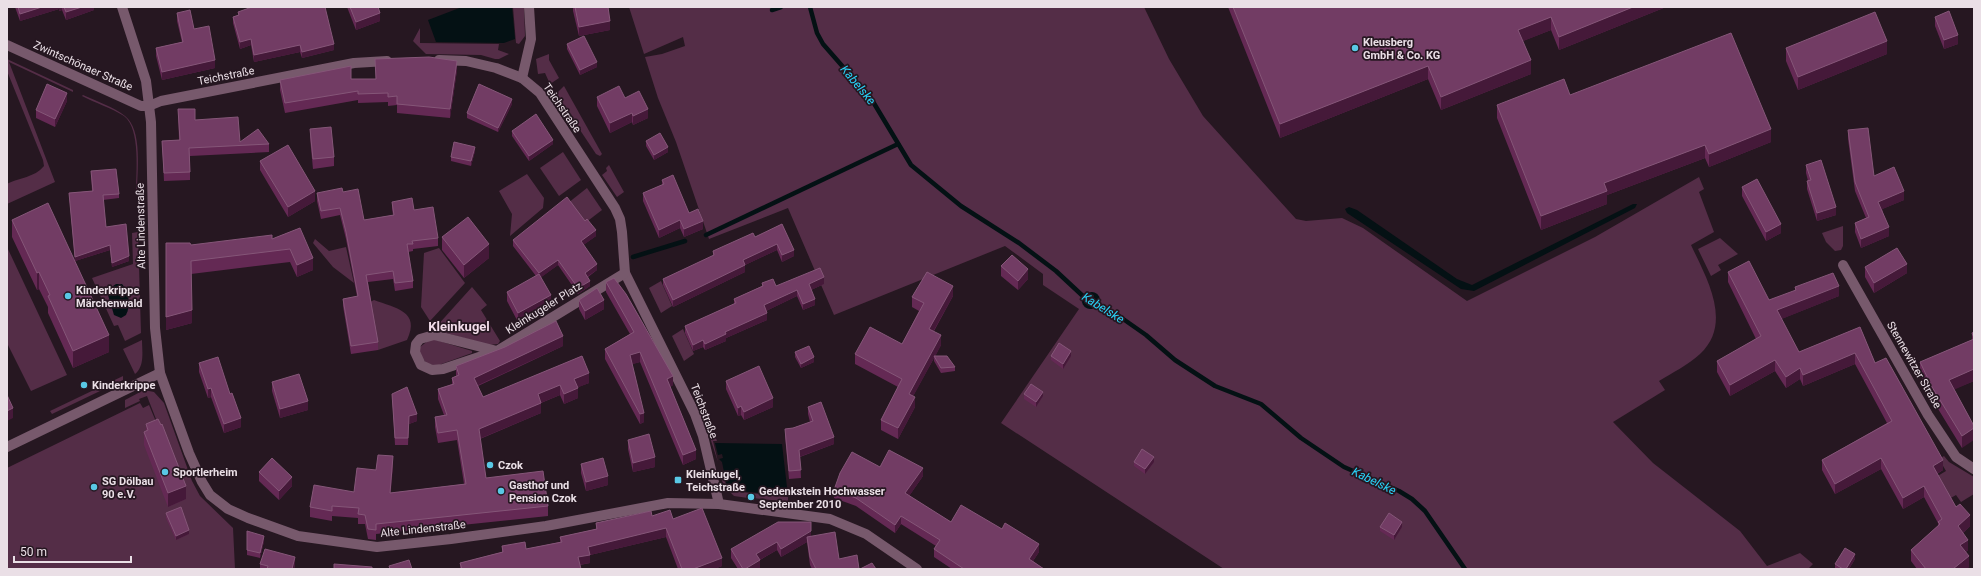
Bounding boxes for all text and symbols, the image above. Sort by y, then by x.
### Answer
place label: Kleusberg GmbH & Co. KG [1363,36,1440,62]
street label: Zwintschönaer Straße [31,38,135,94]
marker: Kleusberg GmbH & Co. KG [1350,43,1360,53]
water label: Kabelske [837,62,879,108]
street label: Teichstraße [197,64,256,88]
street label: Teichstraße [540,81,584,135]
street label: Alte Lindenstraße [134,183,148,269]
street label: Kleinkugeler Platz [503,279,585,337]
place label: Kinderkrippe Märchenwald [76,284,143,310]
water label: Kabelske [1079,290,1127,326]
marker: Kinderkrippe Märchenwald [63,291,73,301]
district label: Kleinkugel [428,319,490,334]
street label: Stennewitzer Straße [1884,319,1944,411]
place label: Kinderkrippe [92,379,155,392]
marker: Kinderkrippe [79,380,89,390]
street label: Teichstraße [688,382,720,440]
place label: Czok [498,459,523,472]
marker: Czok [485,460,495,470]
water label: Kabelske [1350,464,1398,498]
place label: Sportlerheim [173,466,238,479]
marker: Sportlerheim [160,467,170,477]
place label: Kleinkugel, Teichstraße [686,468,745,494]
place label: SG Dölbau 90 e.V. [102,475,154,501]
marker: Kleinkugel, Teichstraße [673,475,683,485]
place label: Gasthof und Pension Czok [509,479,577,505]
marker: SG Dölbau 90 e.V. [89,482,99,492]
place label: Gedenkstein Hochwasser September 2010 [759,485,885,511]
marker: Gasthof und Pension Czok [496,486,506,496]
marker: Gedenkstein Hochwasser September 2010 [746,492,756,502]
street label: Alte Lindenstraße [380,518,467,540]
scale bar [14,538,131,564]
text: 50 m [20,545,47,559]

